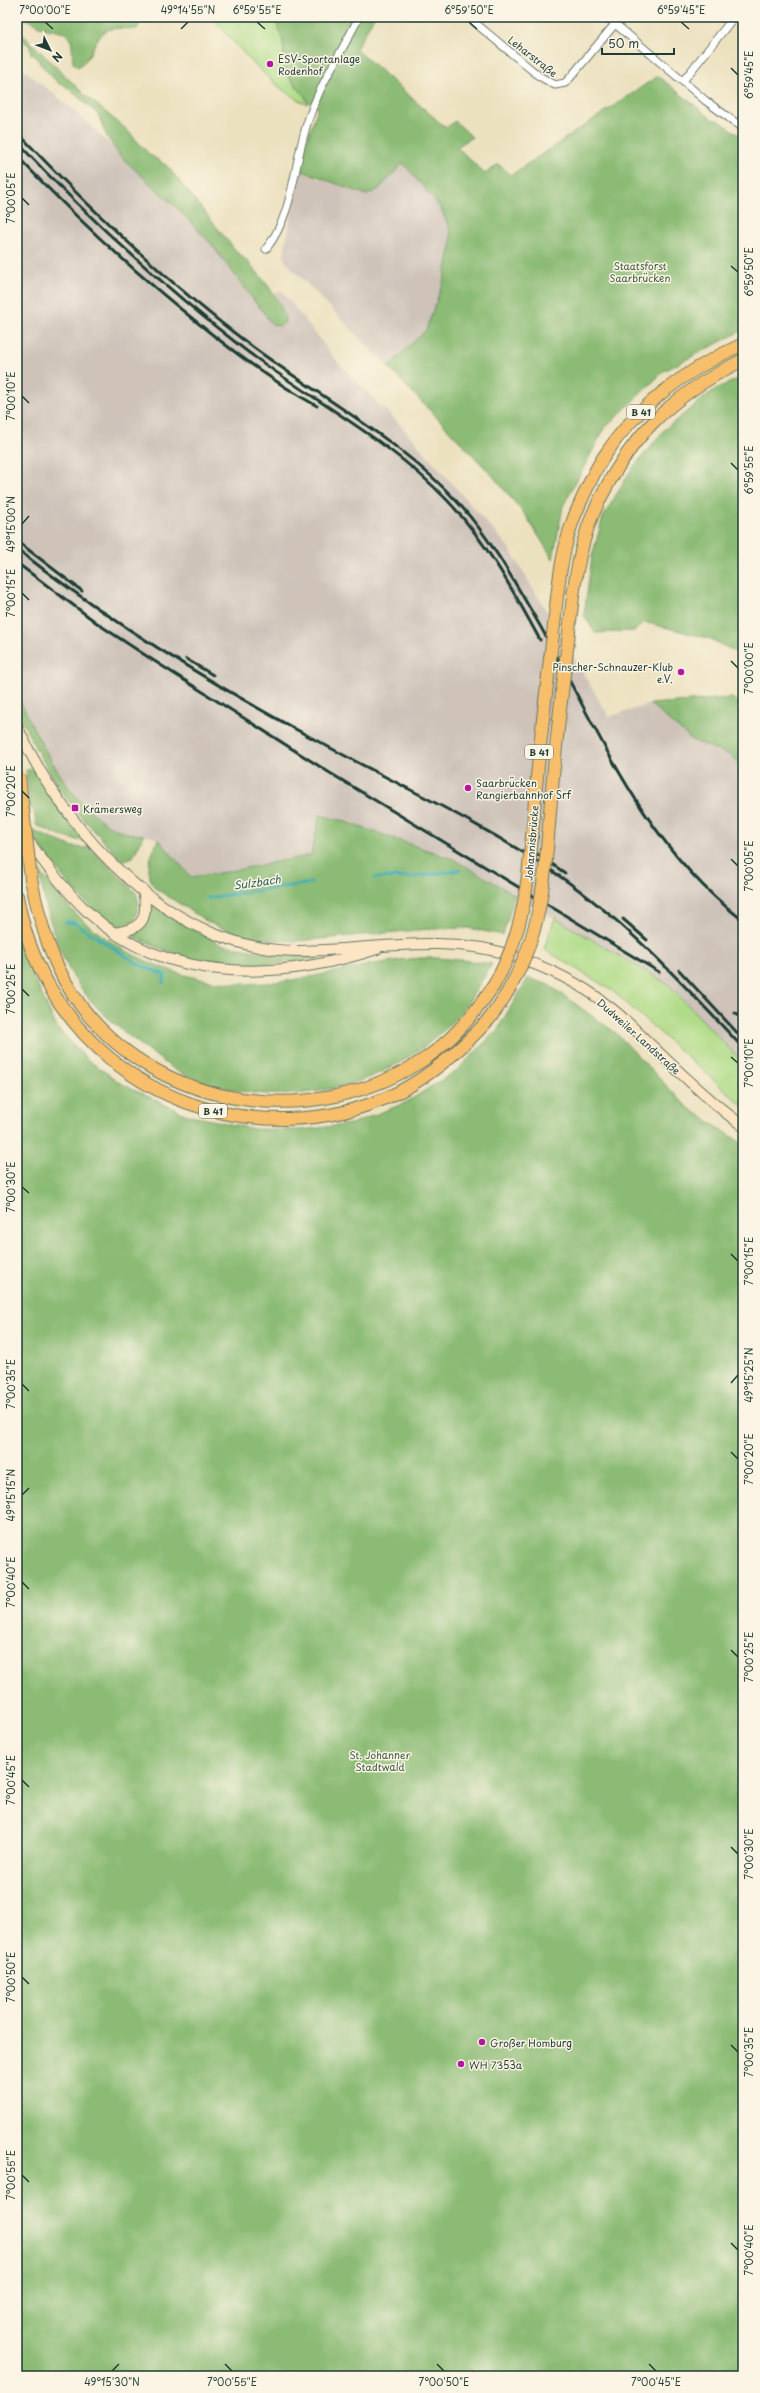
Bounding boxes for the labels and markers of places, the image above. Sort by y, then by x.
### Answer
place label: ESV-Sportanlage Rodenhof [278,51,360,78]
marker: ESV-Sportanlage Rodenhof [265,59,275,69]
place label: Pinscher-Schnauzer-Klub e.V. [552,659,673,686]
marker: Pinscher-Schnauzer-Klub e.V. [676,667,686,677]
place label: Saarbrücken Rangierbahnhof Srf [476,775,572,802]
marker: Saarbrücken Rangierbahnhof Srf [463,783,473,793]
place label: Krämersweg [83,801,142,816]
marker: Krämersweg [70,803,80,813]
place label: Großer Homburg [490,2035,572,2050]
marker: Großer Homburg [477,2037,487,2047]
place label: WH 7353a [469,2057,523,2072]
marker: WH 7353a [456,2059,466,2069]

